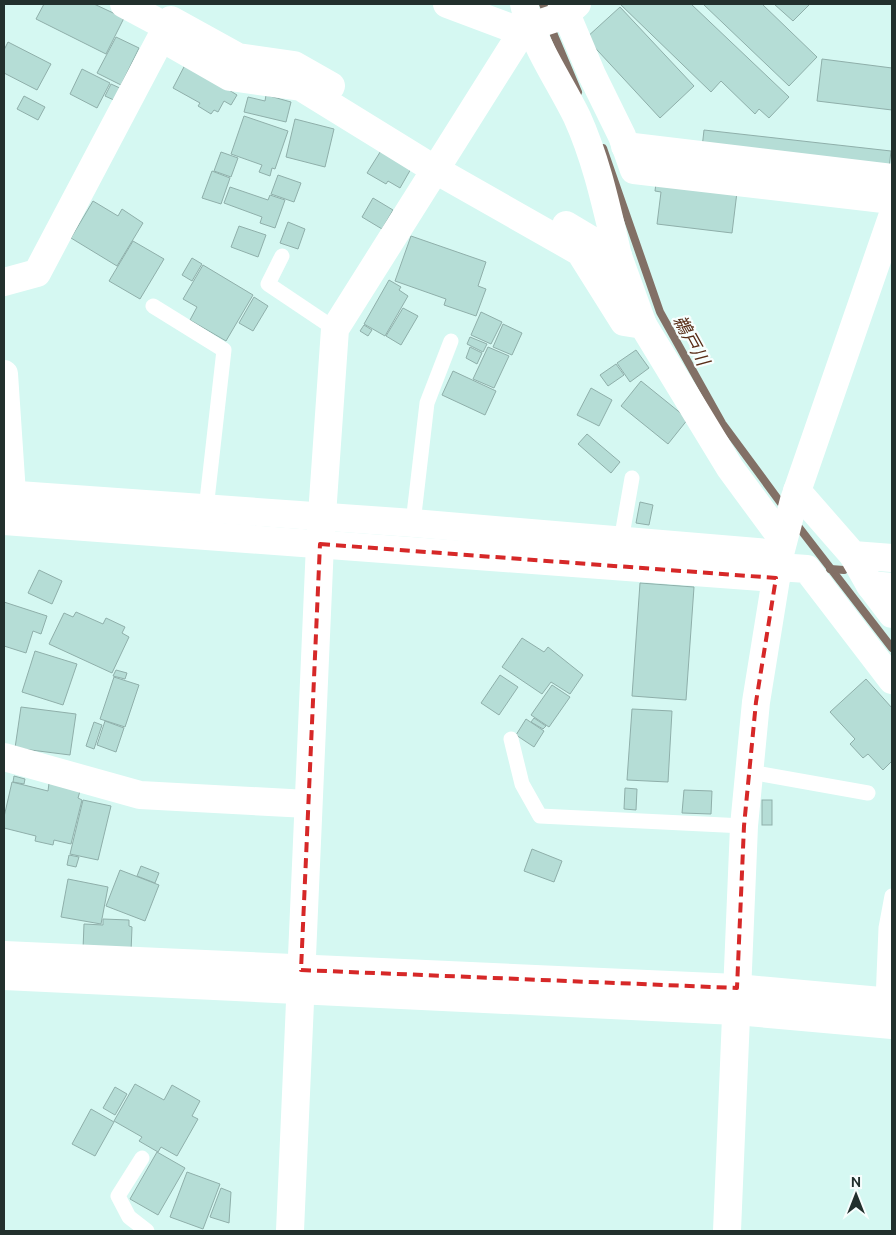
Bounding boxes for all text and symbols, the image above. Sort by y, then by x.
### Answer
water label: 鵜戸川 [670,312,715,370]
north arrow [831,1170,881,1220]
text: N [851,1174,861,1190]

